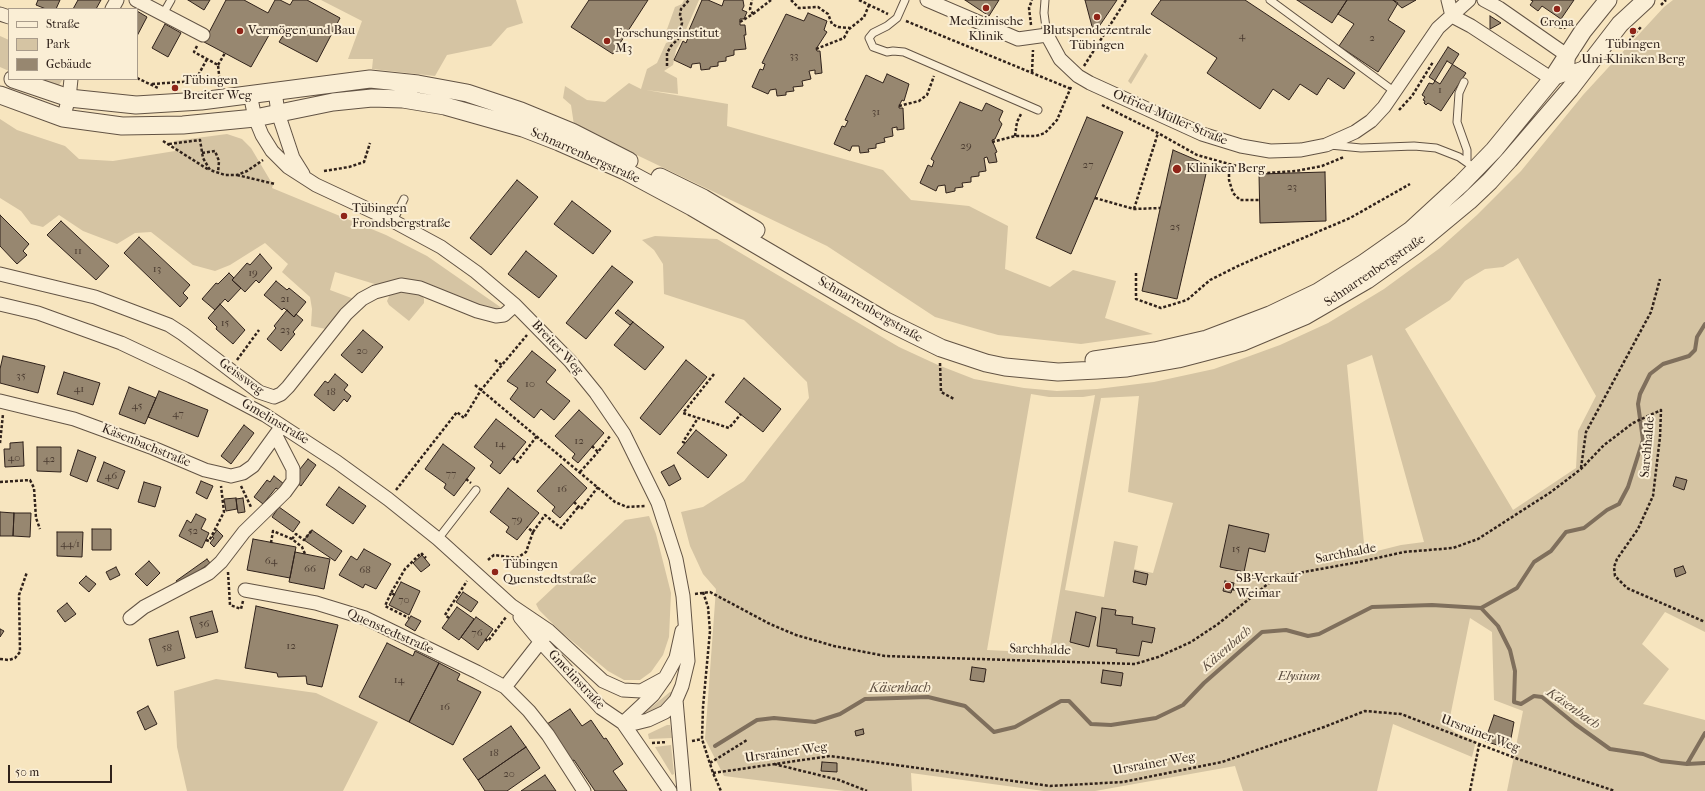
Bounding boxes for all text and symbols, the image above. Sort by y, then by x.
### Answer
marker: Medizinische Klinik [981,3,991,13]
marker: Crona [1552,4,1562,14]
legend [8,8,138,80]
marker: Blutspendezentrale Tübingen [1092,12,1102,22]
place label: Medizinische Klinik [949,14,1023,45]
place label: Crona [1540,15,1574,31]
text: Straße [46,17,80,31]
place label: Vermögen und Bau [248,23,355,39]
place label: Blutspendezentrale Tübingen [1043,23,1151,54]
marker: Vermögen und Bau [235,26,245,36]
place label: Forschungsinstitut M3 [615,26,719,57]
marker: Tübingen Uni-Kliniken Berg [1628,26,1638,36]
house number: 4 [1239,29,1245,43]
house number: 2 [1369,31,1375,45]
marker: Forschungsinstitut M3 [602,36,612,46]
text: Park [46,37,70,51]
place label: Tübingen Uni-Kliniken Berg [1581,37,1685,68]
house number: 33 [789,49,799,63]
text: Gebäude [46,57,91,71]
place label: Tübingen Breiter Weg [183,73,252,104]
marker: Tübingen Breiter Weg [170,83,180,93]
house number: 1 [1438,83,1442,97]
street label: Otfried-Müller-Straße [1110,87,1230,149]
house number: 31 [872,105,880,119]
street label: Schnarrenbergstraße [528,125,642,187]
house number: 29 [960,139,972,153]
house number: 27 [1083,158,1093,172]
place label: Kliniken Berg [1186,161,1265,177]
marker: Kliniken Berg [1171,163,1183,175]
house number: 23 [1287,180,1297,194]
place label: Tübingen Frondsbergstraße [352,201,450,232]
marker: Tübingen Frondsbergstraße [339,211,349,221]
house number: 25 [1170,220,1180,234]
street label: Schnarrenbergstraße [1322,231,1428,311]
house number: 11 [74,244,82,258]
house number: 13 [153,262,161,276]
house number: 19 [248,266,258,280]
street label: Schnarrenbergstraße [815,274,925,346]
house number: 21 [280,292,290,306]
house number: 15 [221,316,229,330]
street label: Breiter Weg [528,318,586,378]
house number: 23 [280,323,290,337]
house number: 20 [356,344,368,358]
street label: Geissweg [215,355,267,399]
house number: 35 [16,369,26,383]
house number: 10 [525,377,535,391]
house number: 41 [74,382,84,396]
house number: 18 [326,385,336,399]
street label: Gmelinstraße [238,396,312,448]
house number: 45 [132,399,142,413]
house number: 47 [172,407,184,421]
street label: Sarchhalde [1638,416,1658,478]
street label: Käsenbachstraße [99,421,193,471]
house number: 12 [574,434,584,448]
house number: 14 [495,437,505,451]
house number: 40 [8,451,20,465]
house number: 42 [43,452,55,466]
house number: 77 [446,467,456,481]
house number: 46 [105,469,117,483]
house number: 16 [557,482,567,496]
house number: 79 [511,513,523,527]
house number: 52 [188,524,198,538]
house number: 44/1 [60,537,80,551]
street label: Sarchhalde [1314,540,1378,568]
house number: 15 [1232,542,1240,556]
house number: 64 [265,554,277,568]
place label: Tübingen Quenstedtstraße [503,557,596,588]
house number: 66 [304,562,316,576]
house number: 68 [359,563,371,577]
marker: Tübingen Quenstedtstraße [490,567,500,577]
place label: SB-Verkauf Weimar [1236,571,1298,602]
marker: SB-Verkauf Weimar [1223,581,1233,591]
house number: 70 [398,593,410,607]
street label: Quenstedtstraße [344,606,436,658]
house number: 56 [199,617,209,631]
water label: Käsenbach [1198,622,1256,676]
house number: 76 [471,626,483,640]
house number: 12 [286,639,296,653]
house number: 58 [162,641,172,655]
street label: Sarchhalde [1009,641,1071,659]
street label: Gmelinstraße [544,647,608,713]
park label: Elysium [1278,669,1320,685]
house number: 14 [394,673,404,687]
water label: Käsenbach [869,681,931,697]
water label: Käsenbach [1543,684,1603,734]
house number: 16 [440,700,450,714]
street label: Ursrainer Weg [1438,712,1522,756]
street label: Ursrainer Weg [744,739,828,767]
house number: 18 [489,746,499,760]
street label: Ursrainer Weg [1112,749,1196,779]
scale bar [10,757,114,783]
text: 50 m [15,765,39,779]
house number: 20 [503,767,515,781]

